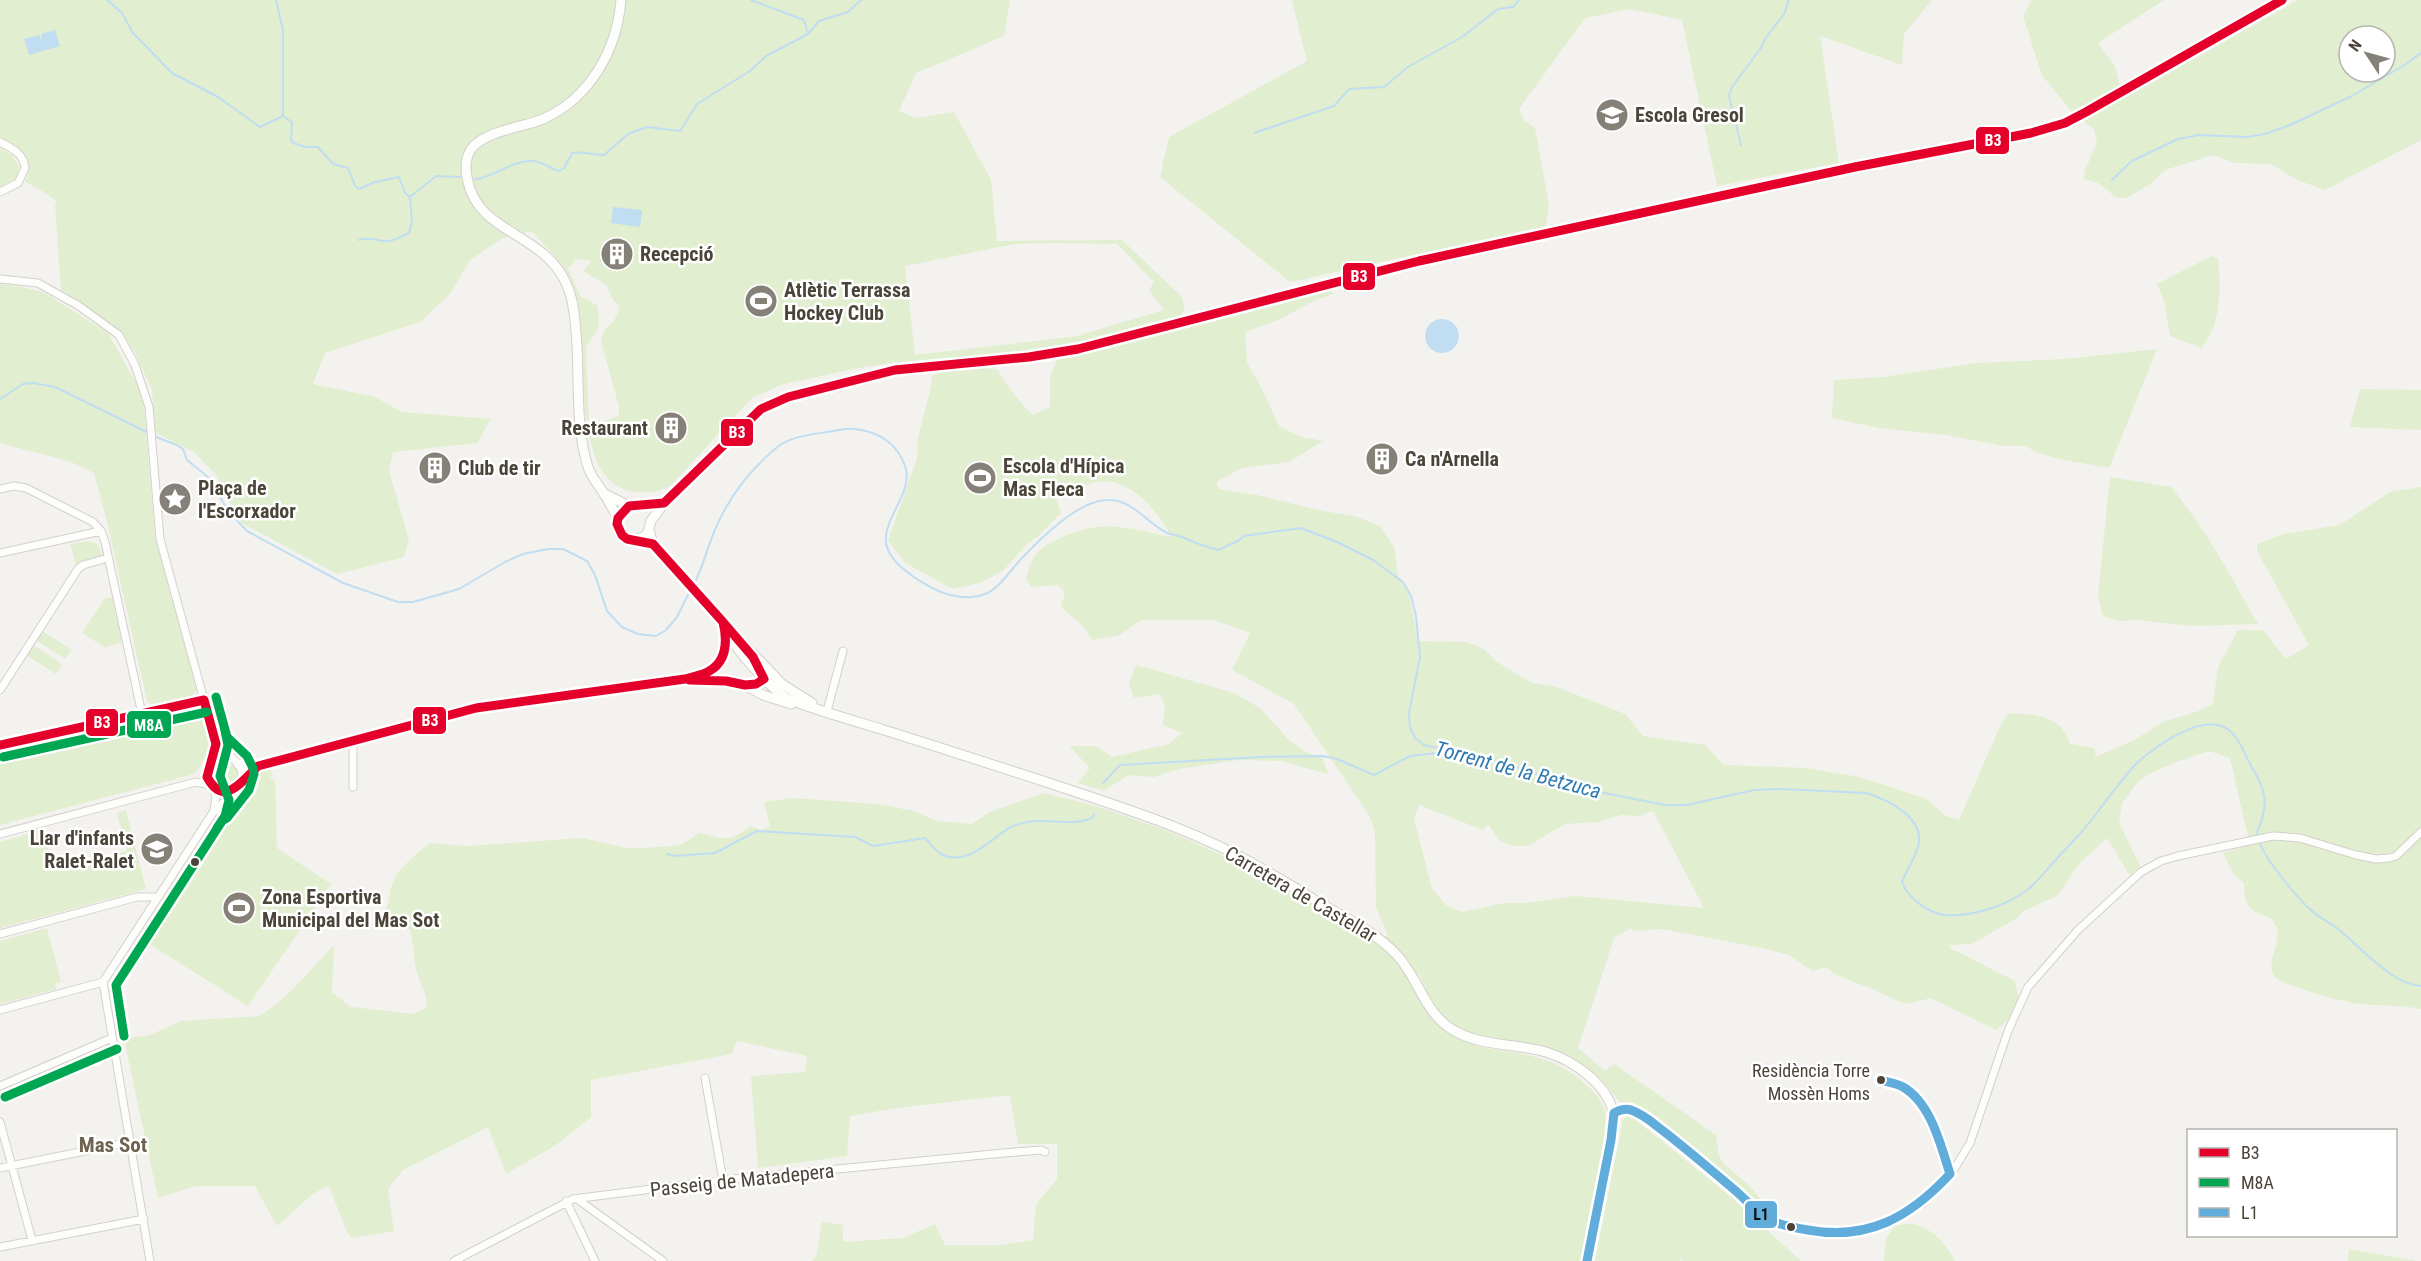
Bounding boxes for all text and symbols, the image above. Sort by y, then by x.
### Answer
north arrow [2337,24,2397,84]
text: N [2345,36,2366,55]
school or university icon: Escola Gresol [1594,97,1630,133]
place label: Escola Gresol [1635,103,1744,127]
line badge: B3 [1975,126,2010,155]
text: B3 [1984,131,2002,150]
building icon: Recepció [599,236,635,272]
place label: Recepció [640,242,714,266]
line badge: B3 [1342,262,1376,291]
text: B3 [1350,267,1368,286]
place label: Atlètic Terrassa Hockey Club [784,278,910,325]
sports icon: Atlètic Terrassa Hockey Club [743,283,779,319]
building icon: Restaurant [653,410,689,446]
place label: Restaurant [561,416,648,440]
line badge: B3 [720,418,754,447]
text: B3 [728,423,746,442]
building icon: Ca n'Arnella [1364,441,1400,477]
place label: Ca n'Arnella [1405,447,1499,471]
building icon: Club de tir [417,450,453,486]
place label: Escola d'Hípica Mas Fleca [1003,454,1124,501]
place label: Club de tir [458,456,541,480]
sports icon: Escola d'Hípica Mas Fleca [962,460,998,496]
place label: Plaça de l'Escorxador [198,476,296,523]
place icon: Plaça de l'Escorxador [157,481,193,517]
line badge: B3 [412,706,447,735]
line badge: B3 [85,708,119,737]
line badge: M8A [126,710,172,739]
text: B3 [421,711,439,730]
text: B3 [93,713,111,732]
text: M8A [134,716,164,735]
water label: Torrent de la Betzuca [1433,736,1603,804]
place label: Llar d'infants Ralet-Ralet [30,826,134,873]
school or university icon: Llar d'infants Ralet-Ralet [139,831,175,867]
street label: Carretera de Castellar [1221,841,1381,947]
unlabelled marker [189,856,201,868]
place label: Zona Esportiva Municipal del Mas Sot [262,885,439,932]
sports icon: Zona Esportiva Municipal del Mas Sot [221,890,257,926]
place label: Residència Torre Mossèn Homs [1752,1060,1870,1104]
marker: Residència Torre Mossèn Homs [1875,1074,1887,1086]
legend [2187,1129,2397,1237]
district label: Mas Sot [79,1133,147,1157]
text: B3 [2241,1142,2260,1163]
street label: Passeig de Matadepera [649,1158,835,1202]
text: M8A [2241,1172,2274,1193]
line badge: L1 [1744,1200,1778,1229]
text: L1 [2241,1202,2258,1223]
text: L1 [1753,1205,1769,1224]
unlabelled marker [1785,1221,1797,1233]

